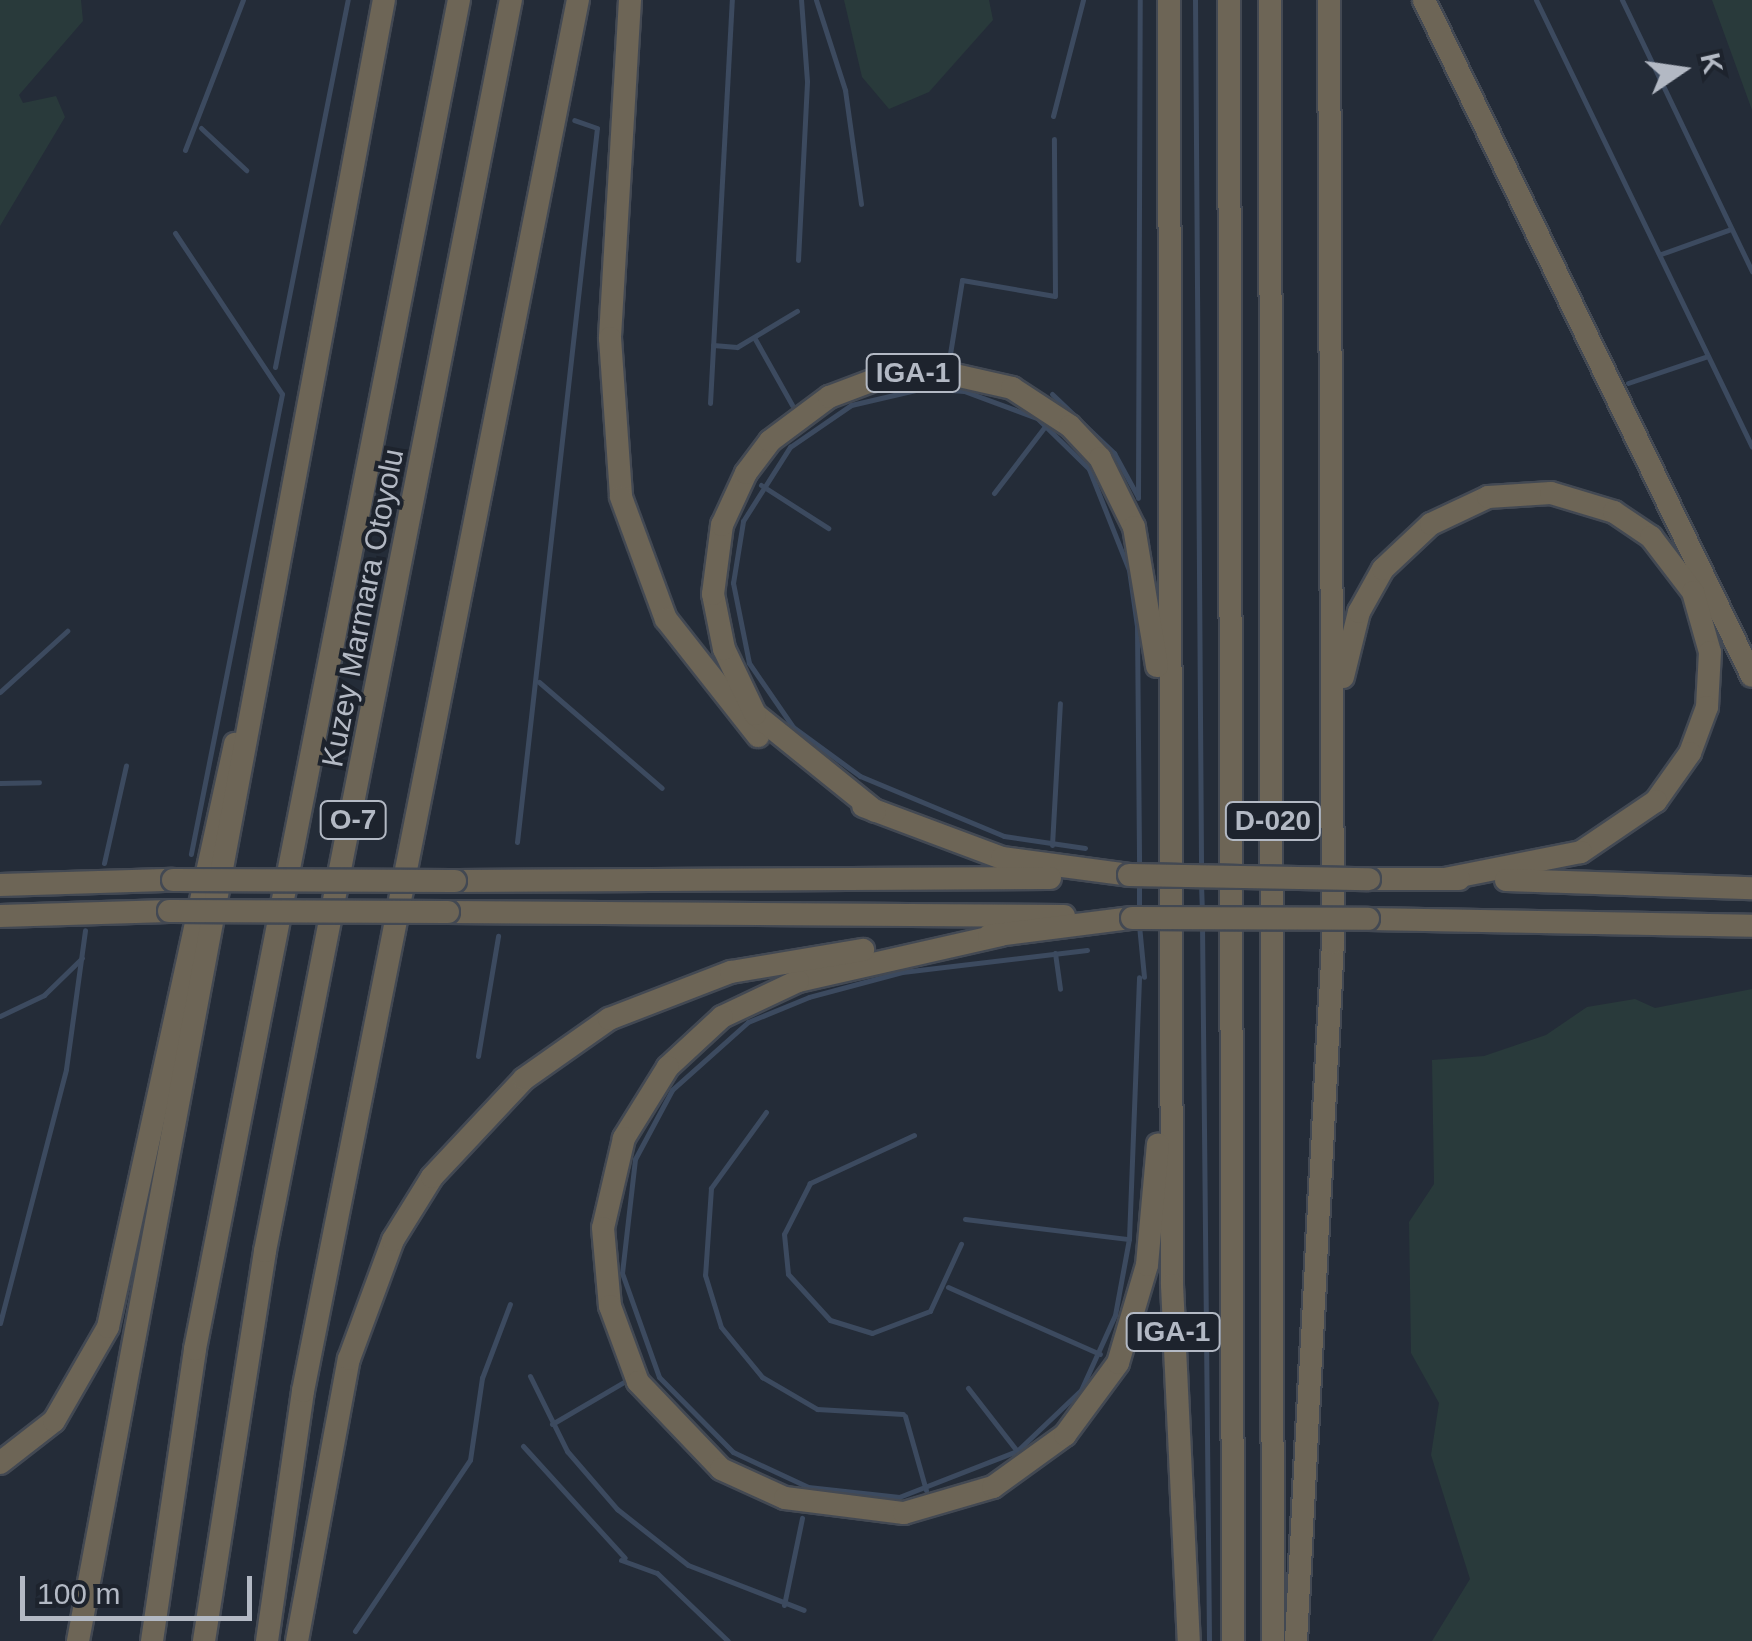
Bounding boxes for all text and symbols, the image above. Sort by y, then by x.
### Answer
north arrow [1632,20,1732,120]
text: K [1694,50,1729,76]
road number: IGA-1 [866,350,960,396]
street label: Kuzey Marmara Otoyolu [314,446,412,770]
road number: O-7 [318,797,388,843]
road number: D-020 [1223,798,1323,844]
road number: IGA-1 [1126,1309,1220,1355]
scale bar [25,1556,258,1618]
text: 100 m [37,1577,120,1610]

